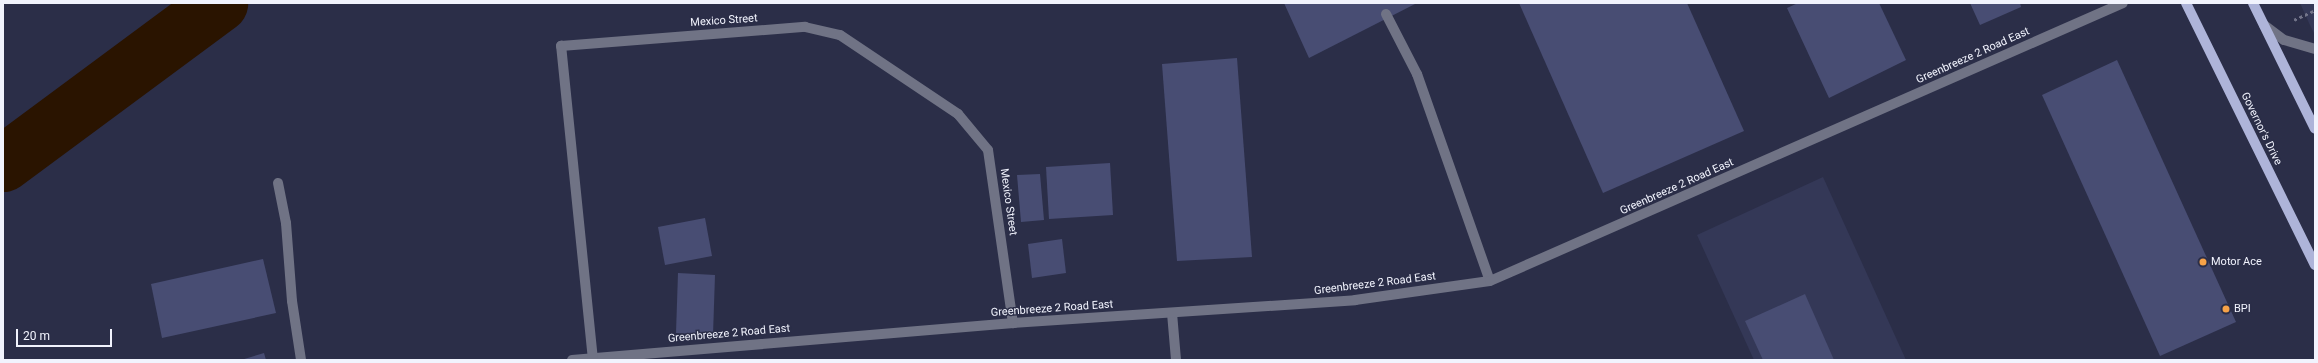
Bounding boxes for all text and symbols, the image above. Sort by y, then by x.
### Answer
street label: Mexico Street [690,12,758,30]
street label: Greenbreeze 2 Road East [1914,25,2032,87]
street label: Governor's Drive [2238,90,2284,168]
street label: Greenbreeze 2 Road East [1618,156,1736,218]
street label: Mexico Street [997,168,1019,236]
place label: Motor Ace [2211,255,2262,269]
marker: Motor Ace [2198,257,2208,267]
street label: Greenbreeze 2 Road East [1313,270,1437,298]
street label: Greenbreeze 2 Road East [990,298,1114,320]
place label: BPI [2234,302,2251,316]
marker: BPI [2221,304,2231,314]
scale bar [18,321,114,347]
street label: Greenbreeze 2 Road East [667,322,791,346]
text: 20 m [23,329,50,343]

